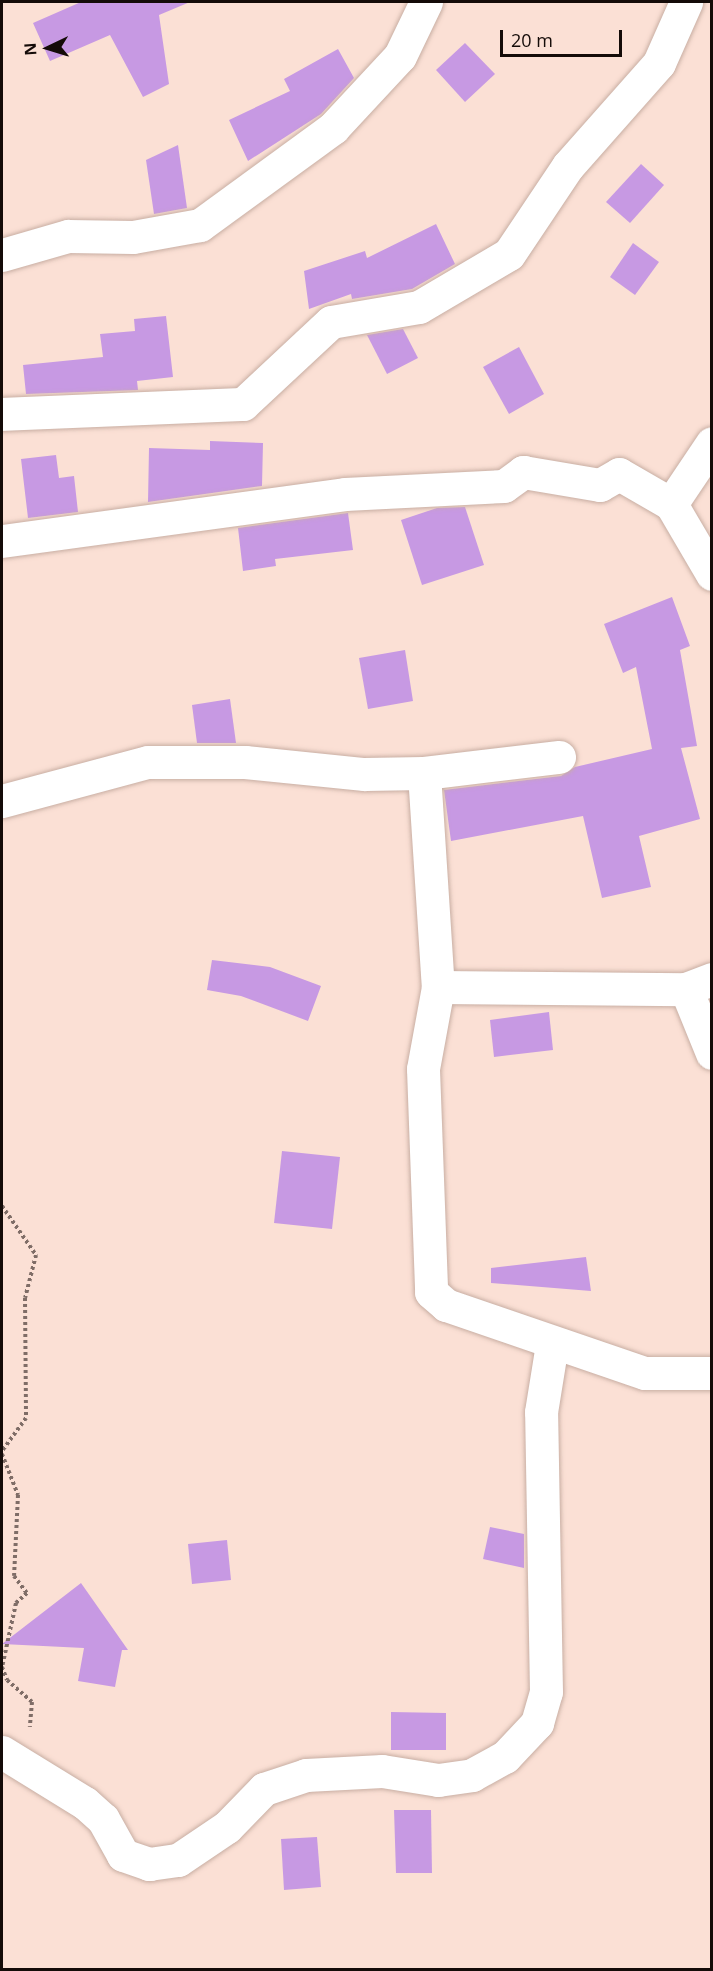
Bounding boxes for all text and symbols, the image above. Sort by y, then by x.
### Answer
north arrow [18,18,78,78]
scale bar [503,18,624,56]
text: 20 m [511,28,553,52]
text: N [19,42,41,57]

